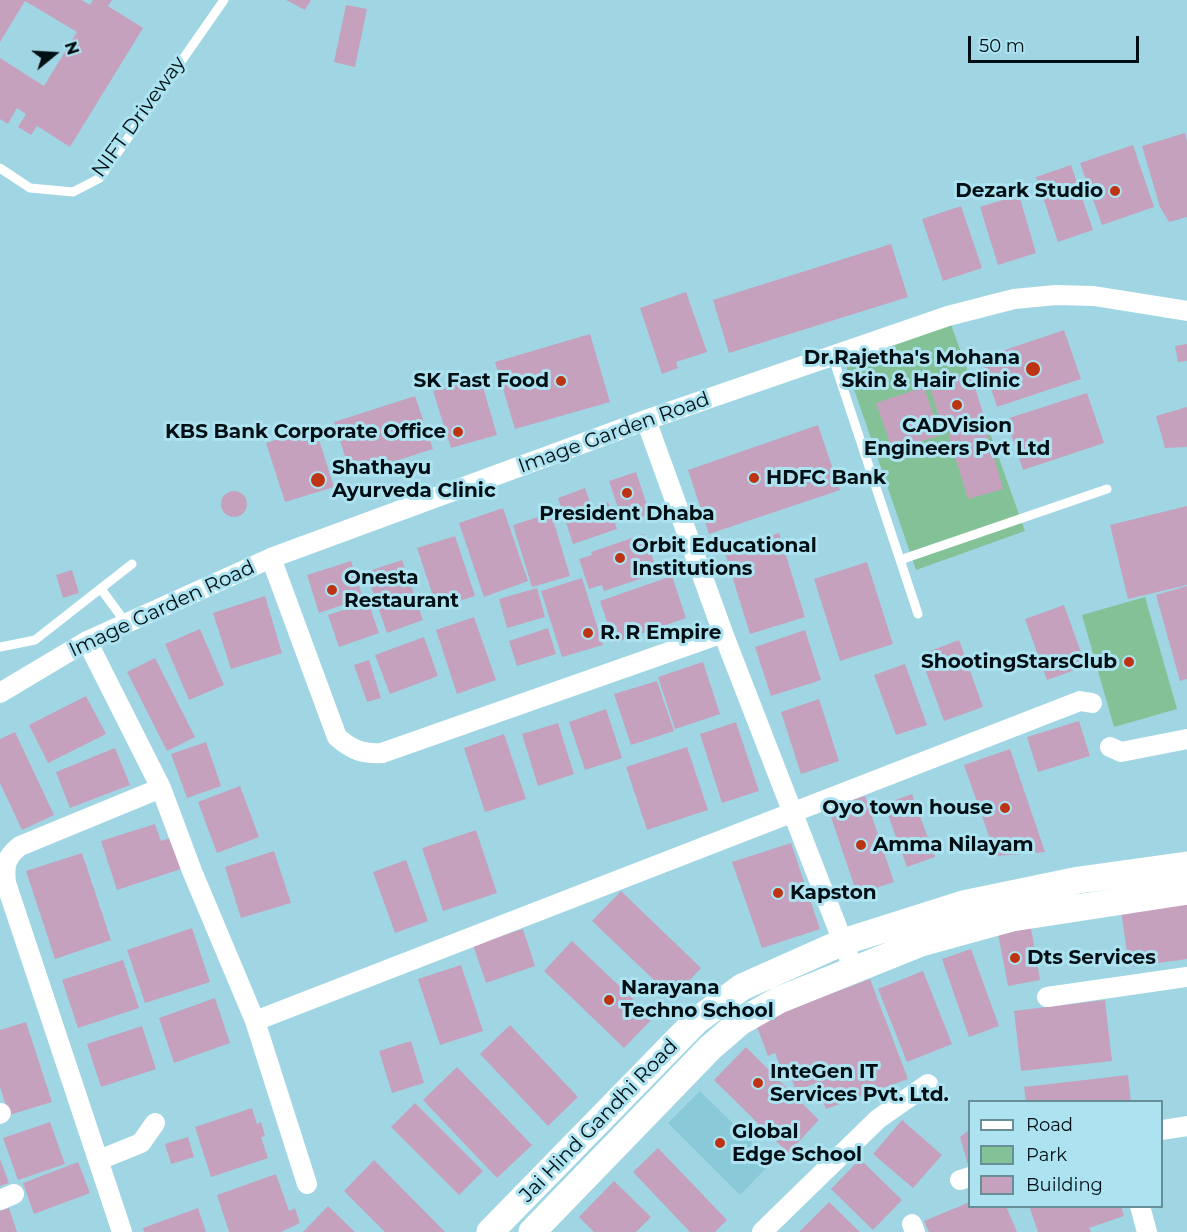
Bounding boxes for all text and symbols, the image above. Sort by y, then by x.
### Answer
north arrow [24,24,84,84]
scale bar [971,24,1142,62]
text: 50 m [979,35,1025,57]
text: N [61,39,83,57]
street label: NIFT Driveway [87,52,191,182]
place label: Dezark Studio [955,179,1103,203]
marker: Dezark Studio [1108,184,1122,198]
place label: Dr.Rajetha's Mohana Skin & Hair Clinic [804,346,1020,393]
marker: Dr.Rajetha's Mohana Skin & Hair Clinic [1024,360,1042,378]
place label: SK Fast Food [413,369,549,393]
marker: SK Fast Food [554,374,568,388]
street label: Image Garden Road [515,387,713,479]
marker: CADVision Engineers Pvt Ltd [950,398,964,412]
place label: CADVision Engineers Pvt Ltd [864,414,1050,461]
place label: KBS Bank Corporate Office [165,420,446,444]
marker: KBS Bank Corporate Office [451,425,465,439]
place label: Shathayu Ayurveda Clinic [332,456,496,503]
place label: HDFC Bank [766,466,886,490]
marker: Shathayu Ayurveda Clinic [309,471,327,489]
marker: HDFC Bank [747,471,761,485]
marker: President Dhaba [620,486,634,500]
place label: President Dhaba [539,502,715,526]
place label: Orbit Educational Institutions [632,534,817,581]
marker: Orbit Educational Institutions [613,551,627,565]
street label: Image Garden Road [65,555,259,663]
place label: Onesta Restaurant [344,566,459,613]
marker: Onesta Restaurant [325,583,339,597]
place label: R. R Empire [600,621,721,645]
marker: R. R Empire [581,626,595,640]
place label: ShootingStarsClub [921,650,1117,674]
marker: ShootingStarsClub [1122,655,1136,669]
place label: Oyo town house [822,796,993,820]
marker: Oyo town house [998,801,1012,815]
place label: Amma Nilayam [873,833,1033,857]
marker: Amma Nilayam [854,838,868,852]
place label: Kapston [790,881,877,905]
marker: Kapston [771,886,785,900]
place label: Dts Services [1027,946,1156,970]
marker: Dts Services [1008,951,1022,965]
place label: Narayana Techno School [621,976,774,1023]
marker: Narayana Techno School [602,993,616,1007]
street label: Jai Hind Gandhi Road [515,1035,683,1207]
place label: InteGen IT Services Pvt. Ltd. [770,1060,949,1107]
marker: InteGen IT Services Pvt. Ltd. [751,1076,765,1090]
legend [968,1100,1163,1208]
text: Road [1026,1114,1073,1136]
place label: Global Edge School [732,1120,862,1167]
marker: Global Edge School [713,1136,727,1150]
text: Park [1026,1144,1067,1166]
text: Building [1026,1174,1103,1196]

